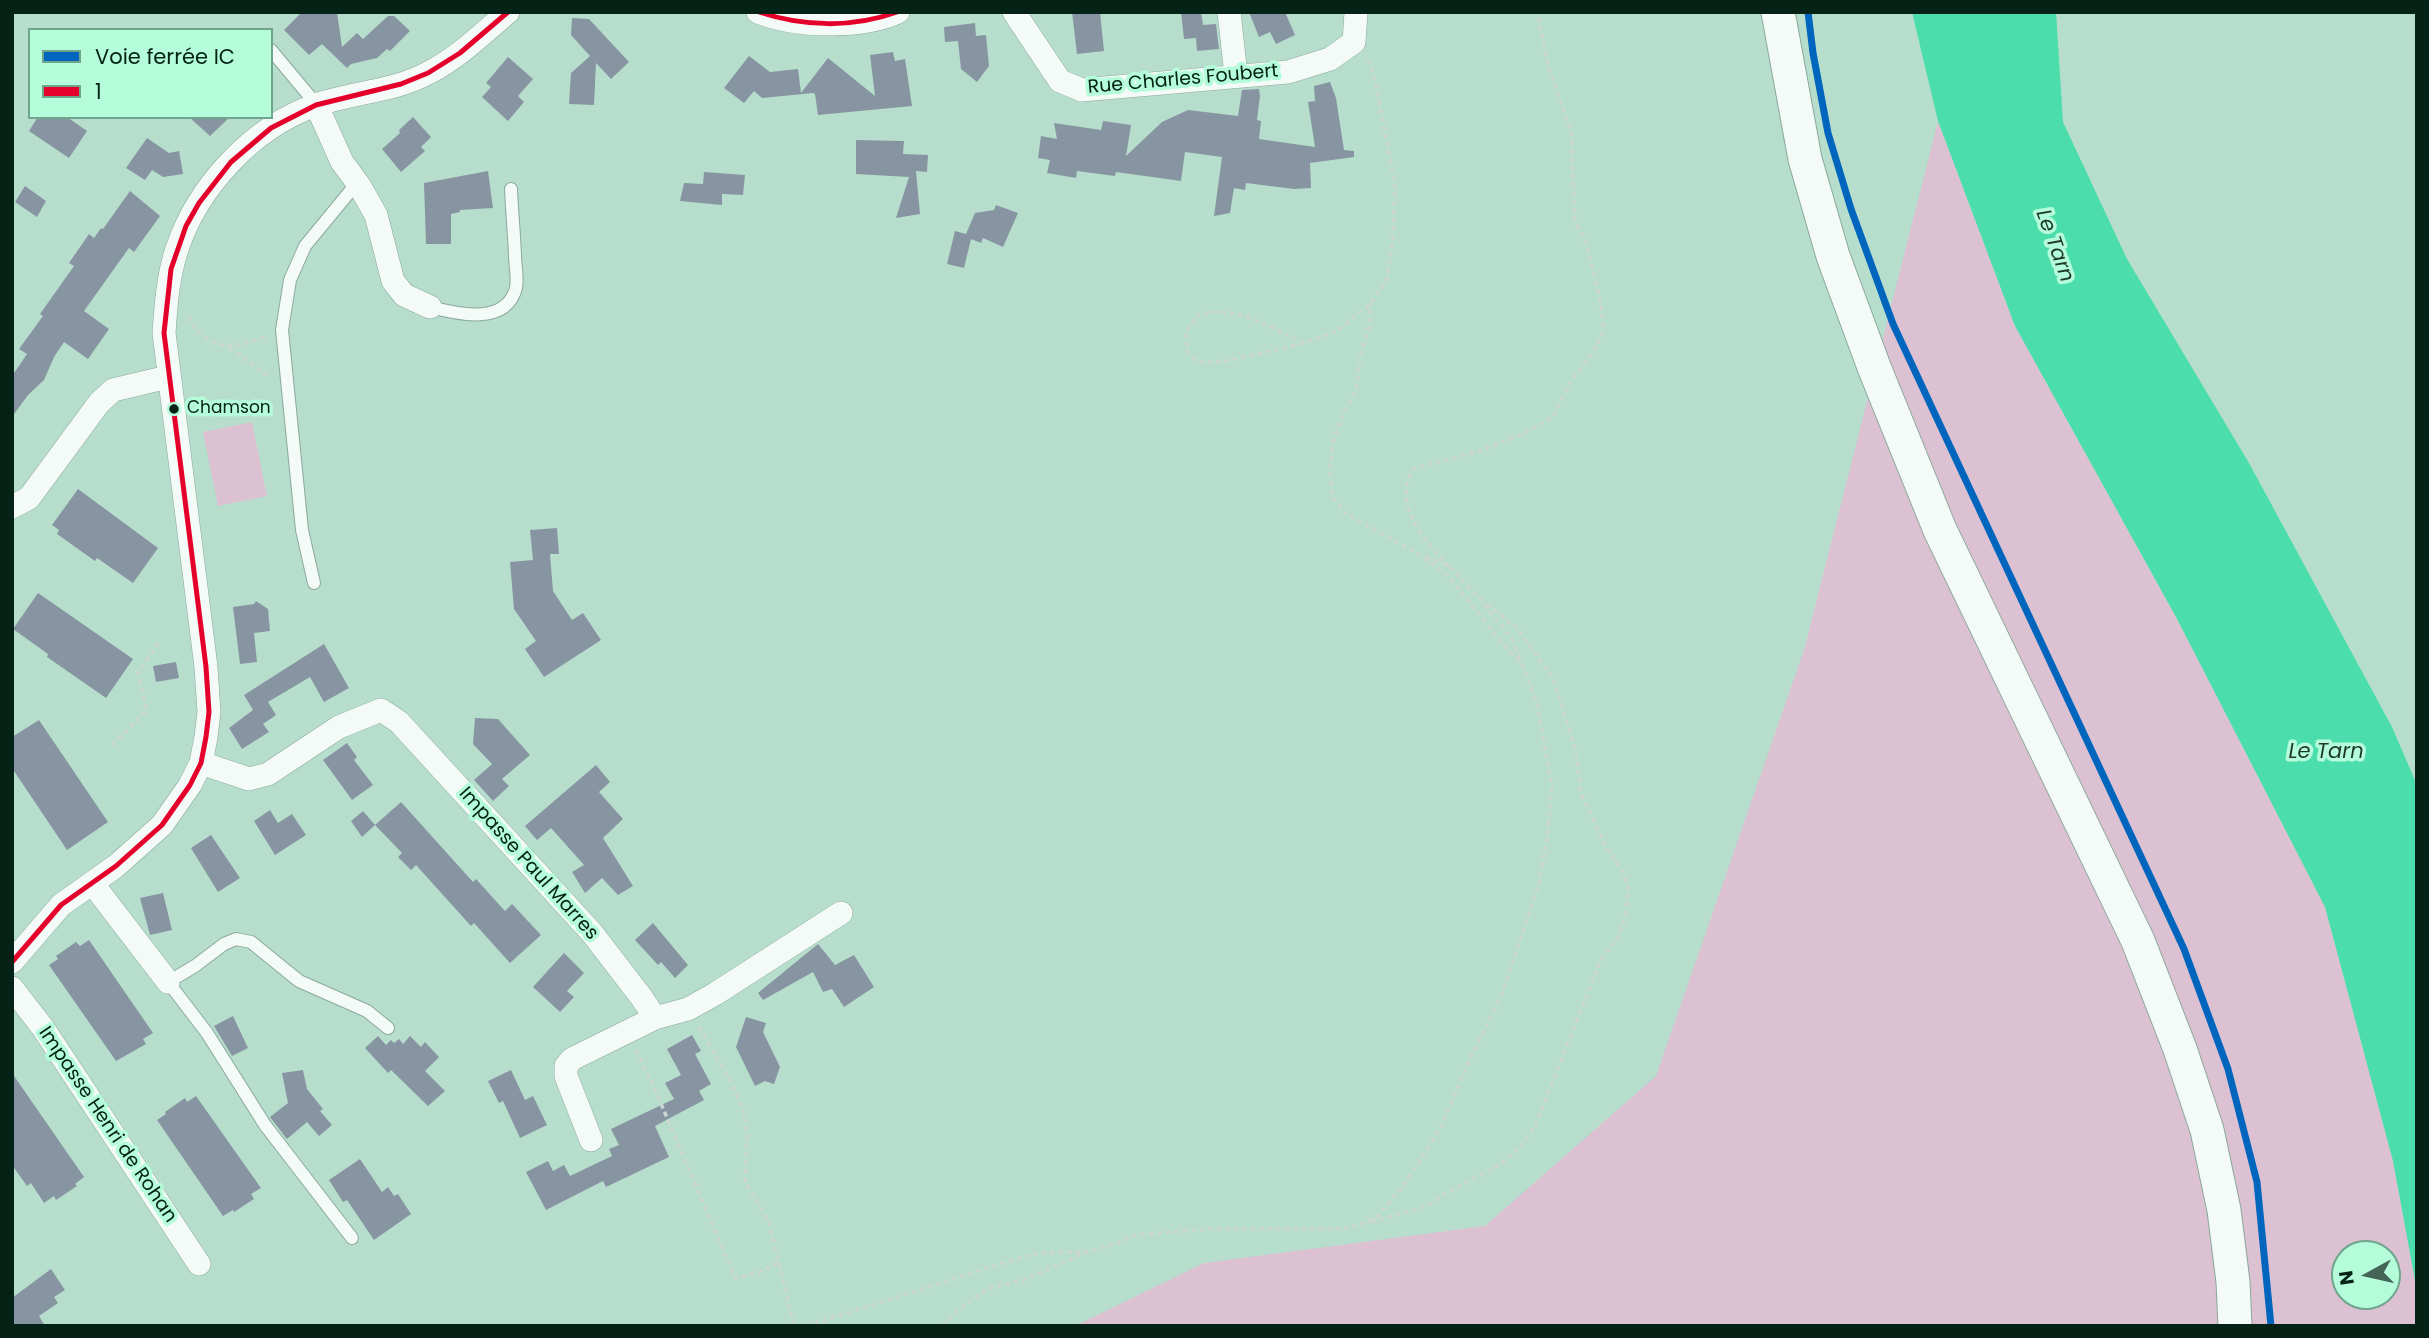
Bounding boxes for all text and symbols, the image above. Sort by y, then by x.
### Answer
legend [28,28,273,119]
text: Voie ferrée IC [95,42,235,71]
street label: Rue Charles Foubert [1087,60,1279,100]
text: 1 [95,77,102,106]
water label: Le Tarn [2029,206,2079,286]
place label: Chamson [187,399,271,419]
marker: Chamson [167,402,181,416]
water label: Le Tarn [2288,740,2364,766]
street label: Impasse Paul Marres [453,783,603,945]
street label: Impasse Henri de Rohan [33,1023,181,1227]
north arrow [2331,1240,2401,1310]
text: N [2332,1269,2361,1287]

